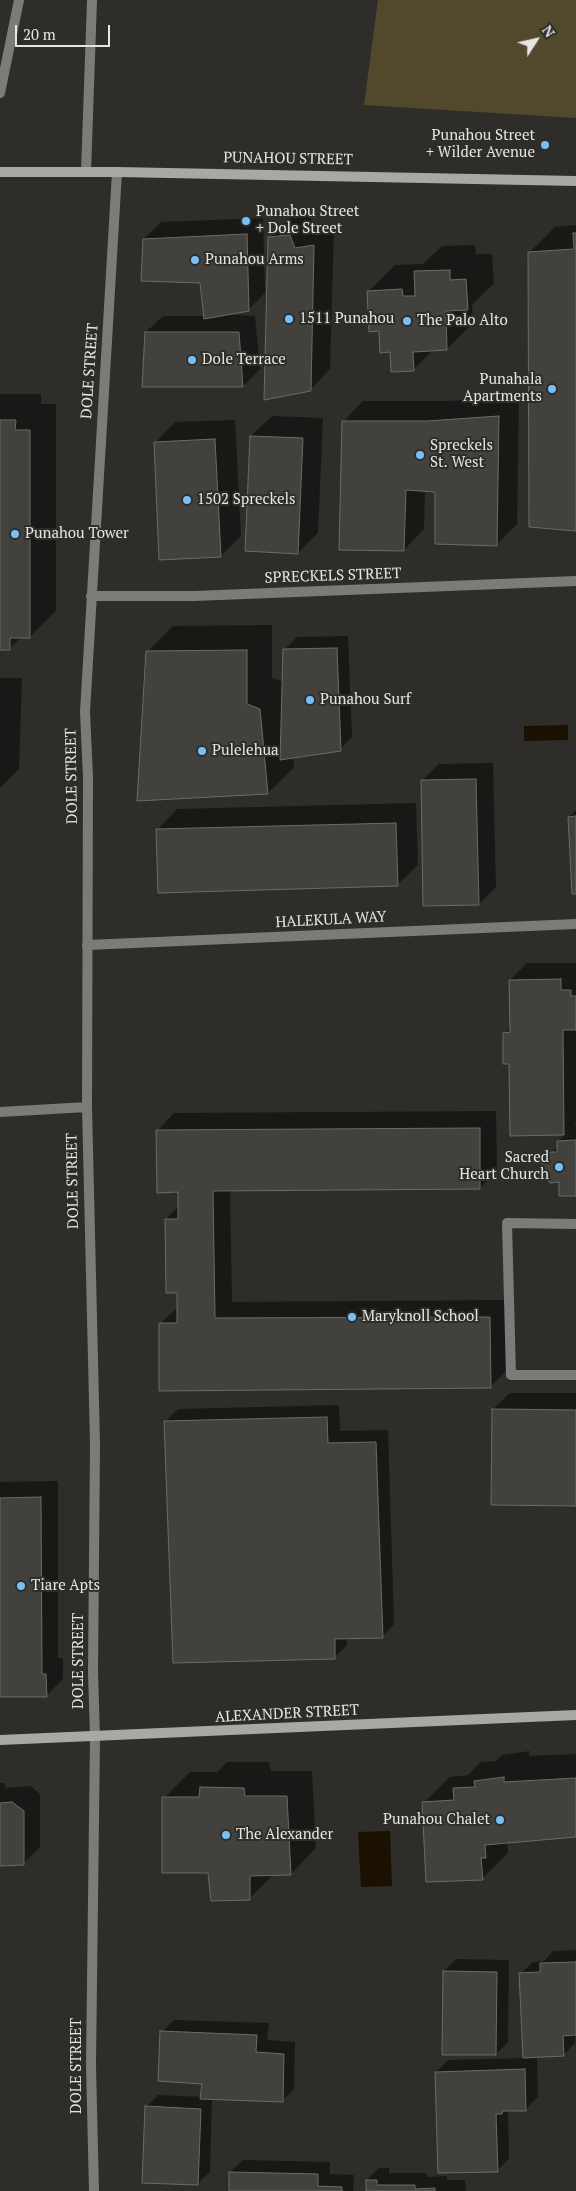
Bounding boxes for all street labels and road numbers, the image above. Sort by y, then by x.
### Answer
street label: PUNAHOU STREET [223,149,353,169]
street label: DOLE STREET [78,323,102,419]
street label: SPRECKELS STREET [264,565,402,587]
street label: DOLE STREET [62,728,82,824]
street label: HALEKULA WAY [275,908,387,932]
street label: DOLE STREET [63,1133,83,1229]
street label: DOLE STREET [70,1613,88,1709]
street label: ALEXANDER STREET [214,1701,360,1727]
street label: DOLE STREET [68,2018,86,2114]

